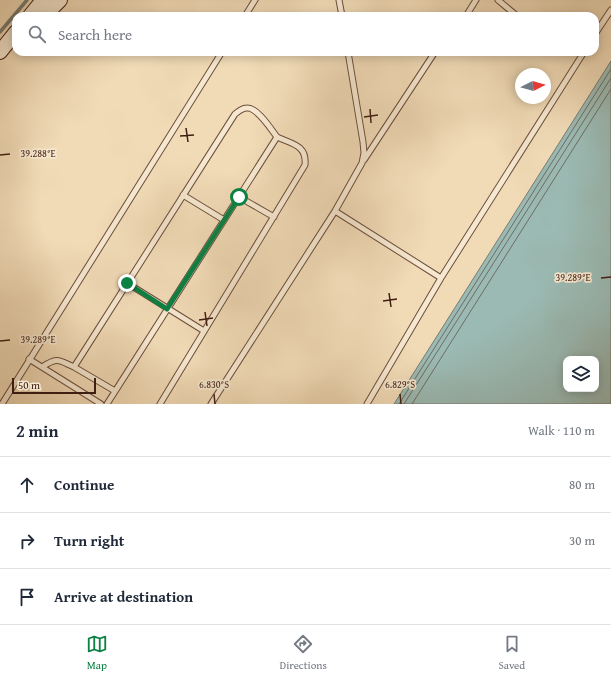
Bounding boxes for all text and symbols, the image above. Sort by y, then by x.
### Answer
search box [12,12,599,56]
icon: search [26,23,48,45]
text: Search here [58,24,132,45]
north arrow [515,68,551,104]
text: 39.288°E [20,146,56,161]
route start [230,188,248,206]
text: 39.289°E [555,270,591,285]
route end [118,274,136,292]
text: 39.289°E [20,332,56,347]
map controls [563,356,599,392]
button: layers [563,356,599,392]
scale bar [12,376,96,395]
text: 50 m [18,377,40,393]
text: 6.830°S [199,377,229,392]
text: 6.829°S [385,377,415,392]
text: 2 min [16,418,58,443]
text: Walk · 110 m [528,421,595,440]
icon: ahead [16,474,38,496]
text: Continue [54,474,115,495]
text: 80 m [569,475,595,494]
icon: right [16,530,38,552]
text: Turn right [54,530,125,551]
text: 30 m [569,531,595,550]
icon: arrive [16,586,38,608]
text: Arrive at destination [54,586,193,607]
tab: Map [86,633,108,673]
tab: Directions [280,633,327,673]
tab: Saved [498,633,525,673]

